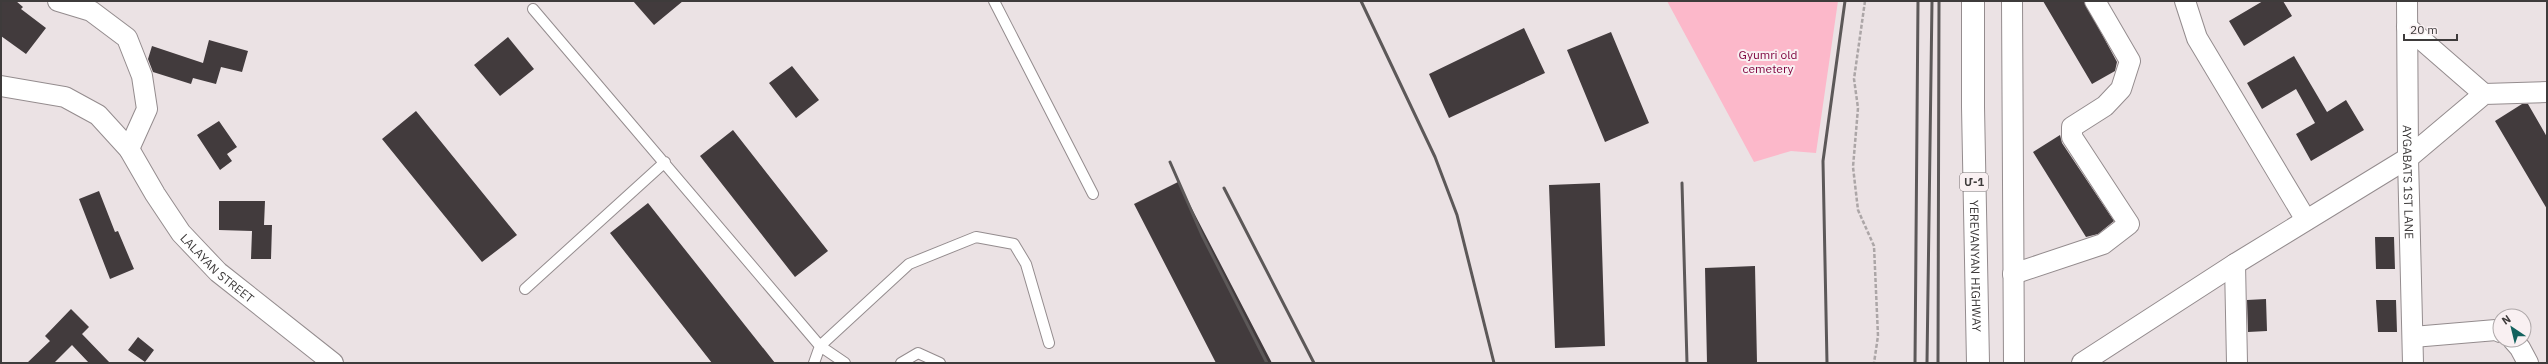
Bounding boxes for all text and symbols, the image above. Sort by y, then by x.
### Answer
scale bar [2404,16,2457,42]
text: 20 m [2410,22,2438,37]
park label: Gyumri old cemetery [1739,47,1797,76]
street label: AYGABATS 1ST LANE [2400,125,2417,239]
road number: Մ-1 [1960,173,1988,191]
street label: YEREVANYAN HIGHWAY [1967,200,1985,332]
street label: LALAYAN STREET [178,230,258,305]
north arrow [2492,308,2532,348]
text: N [2499,312,2514,328]

